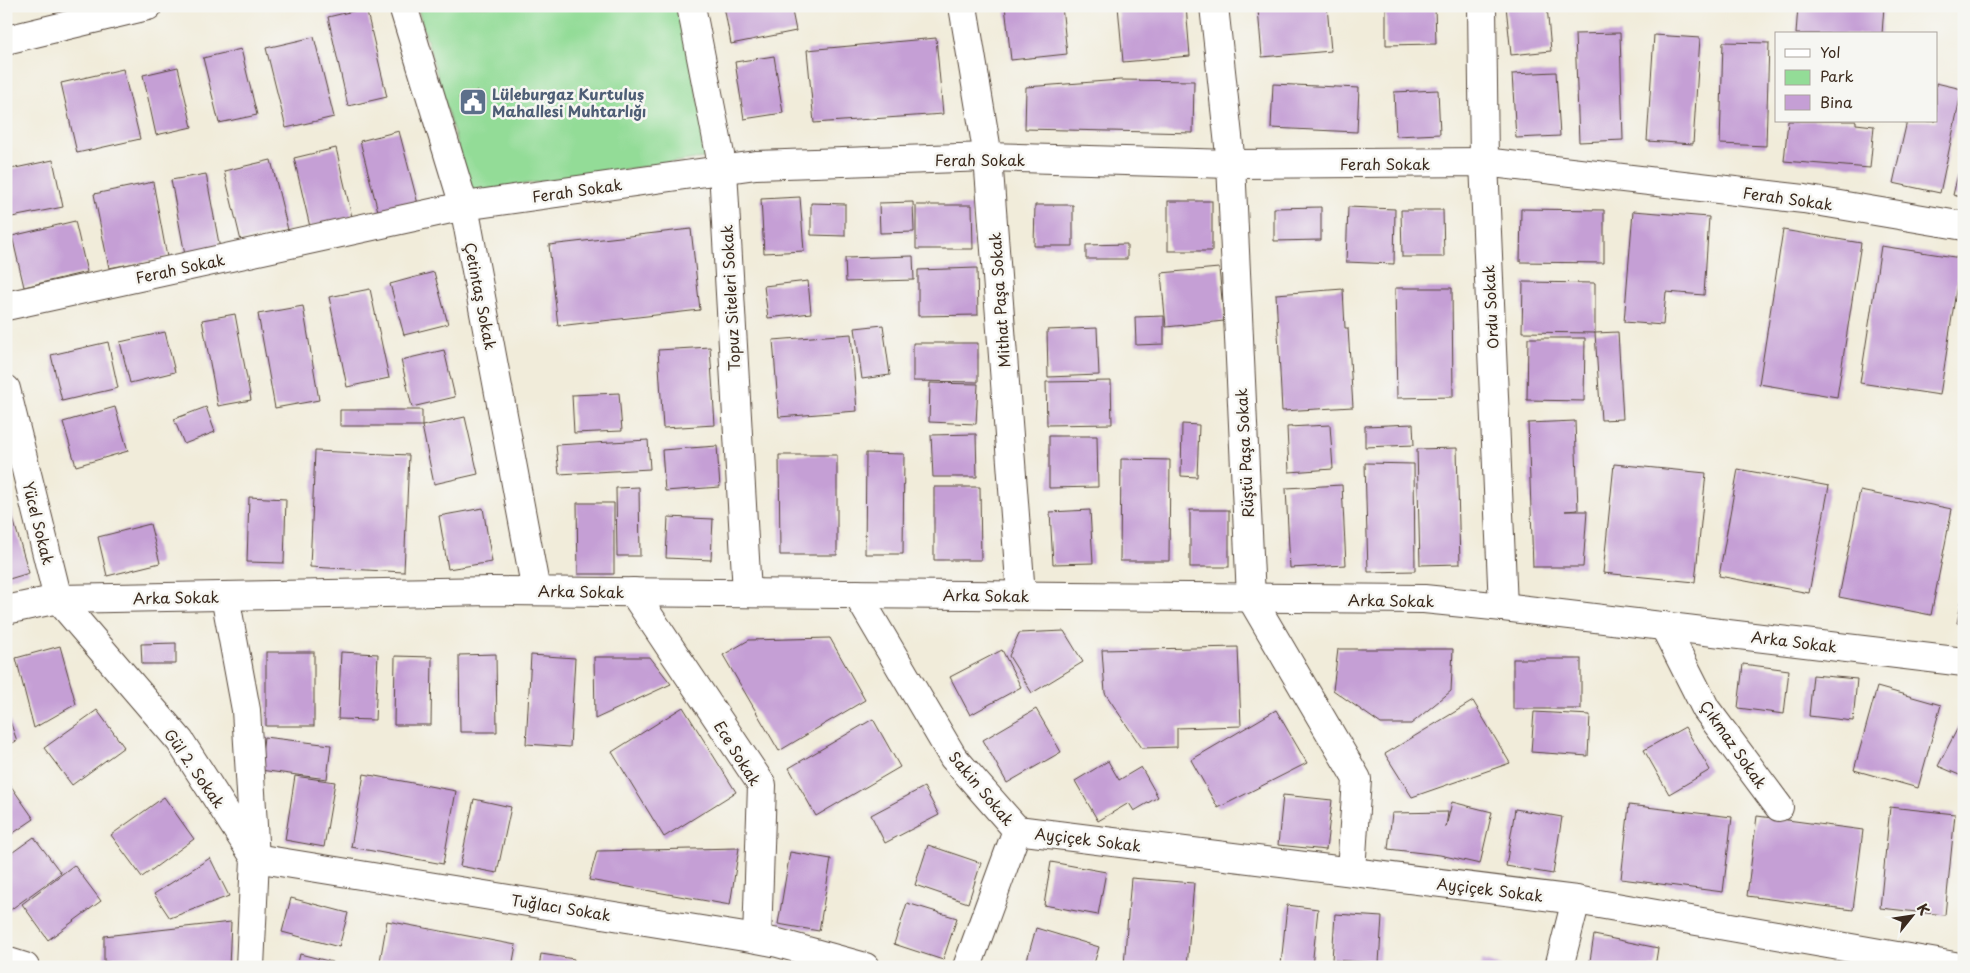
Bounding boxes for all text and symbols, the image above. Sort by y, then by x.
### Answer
legend [1775,32,1938,122]
text: Yol [1820,40,1841,63]
text: Park [1820,64,1854,87]
place label: Lüleburgaz Kurtuluş Mahallesi Muhtarlığı [492,82,646,122]
public building icon: Lüleburgaz Kurtuluş Mahallesi Muhtarlığı [458,87,488,117]
text: Bina [1820,90,1853,113]
street label: Ferah Sokak [935,148,1026,171]
street label: Ferah Sokak [1340,152,1431,175]
street label: Ferah Sokak [531,172,624,208]
street label: Ferah Sokak [1742,180,1835,216]
street label: Topuz Siteleri Sokak [715,224,745,372]
street label: Mithat Paşa Sokak [983,231,1015,369]
street label: Çetintaş Sokak [459,240,503,352]
street label: Ferah Sokak [133,247,227,289]
street label: Ordu Sokak [1476,264,1504,350]
street label: Rüştü Paşa Sokak [1229,387,1259,518]
street label: Yücel Sokak [18,479,61,567]
street label: Arka Sokak [538,579,625,603]
street label: Arka Sokak [943,583,1030,607]
street label: Arka Sokak [133,585,220,609]
street label: Arka Sokak [1348,588,1435,612]
street label: Arka Sokak [1750,624,1839,658]
street label: Çıkmaz Sokak [1695,695,1773,793]
street label: Ece Sokak [709,716,767,790]
street label: Gül 2. Sokak [159,724,231,813]
street label: Sakin Sokak [944,746,1020,831]
street label: Ayçiçek Sokak [1034,821,1143,857]
street label: Ayçiçek Sokak [1436,871,1545,907]
street label: Tuğlacı Sokak [510,888,613,926]
north arrow [1888,890,1938,940]
text: K [1912,900,1935,919]

